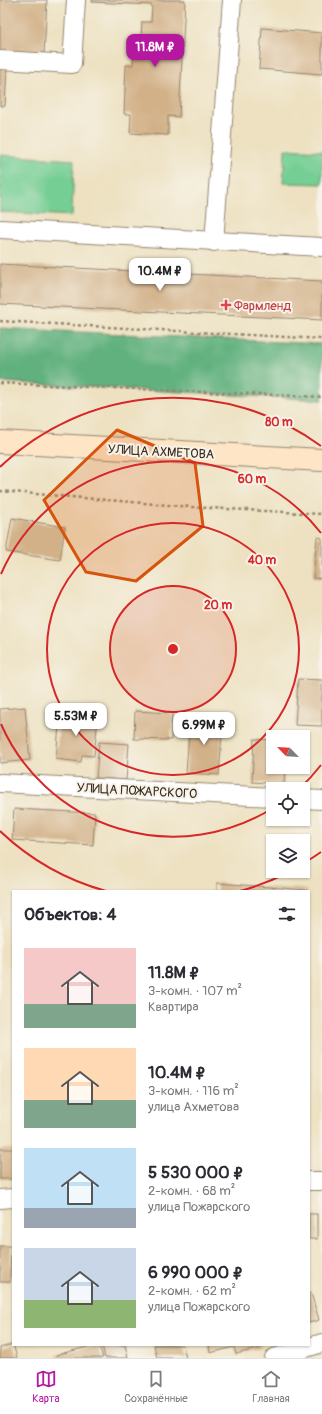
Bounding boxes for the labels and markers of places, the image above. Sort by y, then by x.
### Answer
pin: 11.8M ₽ [118,34,192,68]
pin: 10.4M ₽ [123,258,197,292]
place label: Фармленд [234,298,291,314]
marker: Фармленд [221,300,231,310]
centre of rings [166,642,180,656]
pin: 5.53M ₽ [39,703,113,737]
pin: 6.99M ₽ [167,712,241,746]

